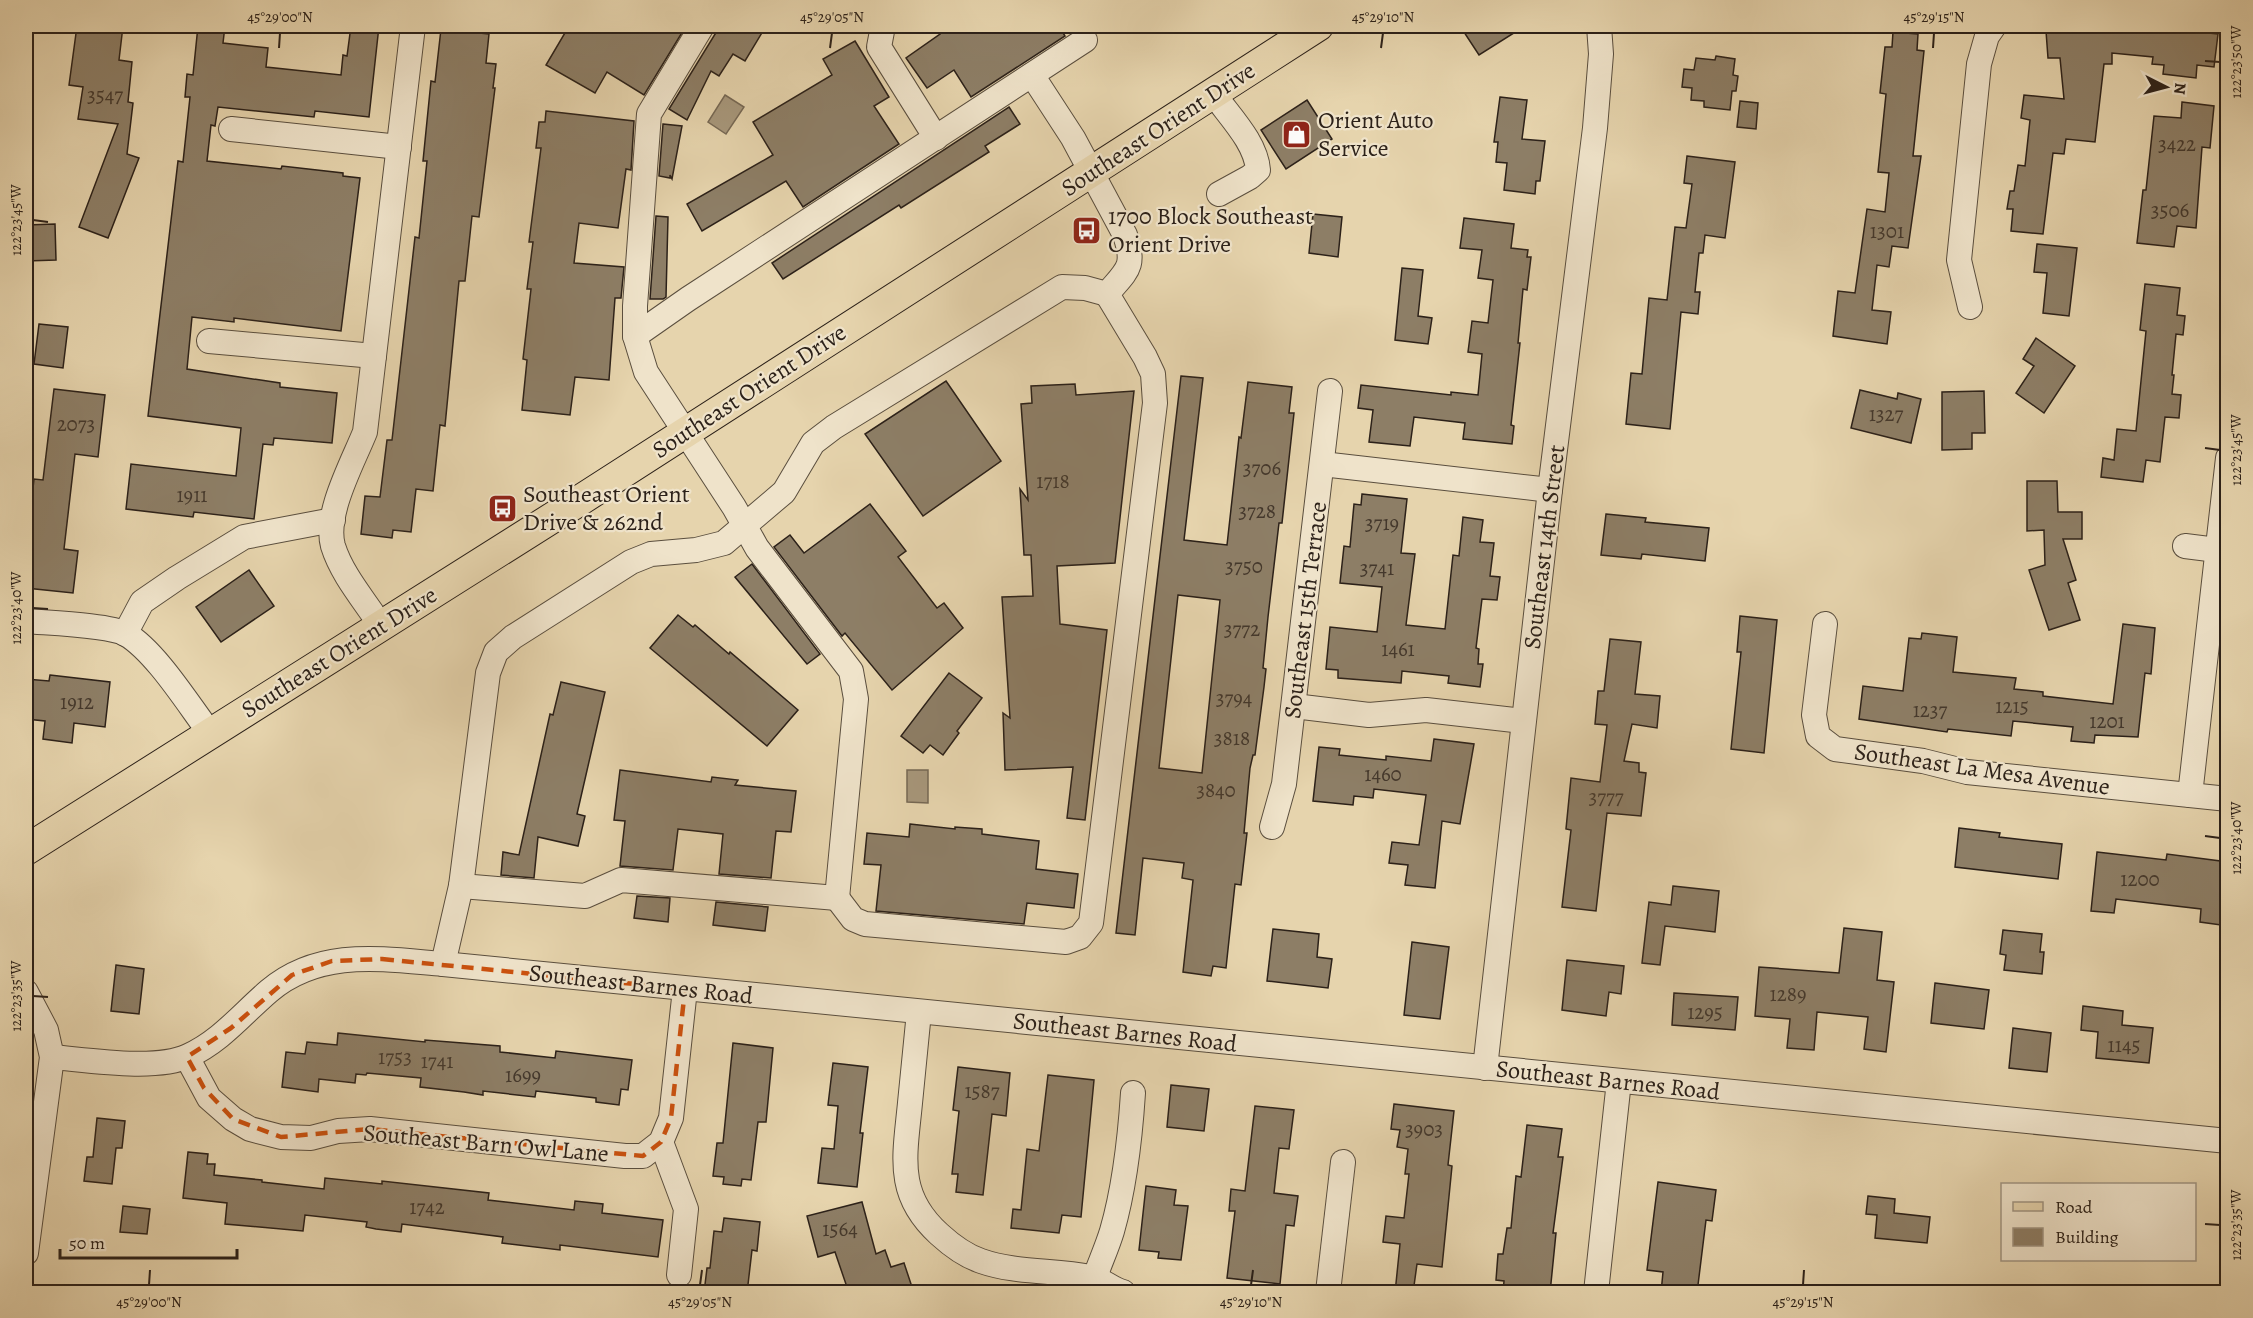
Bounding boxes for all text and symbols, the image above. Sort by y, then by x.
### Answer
text: 45°29'00"N [247,7,313,27]
text: 45°29'05"N [800,7,864,27]
text: 45°29'10"N [1352,7,1415,27]
text: 45°29'15"N [1903,7,1965,27]
text: 122°23'50"W [2226,26,2246,98]
street label: Southeast Orient Drive [1055,54,1261,204]
north arrow [2136,57,2196,117]
house number: 3547 [87,81,123,109]
text: N [2168,82,2191,96]
place label: Orient Auto Service [1318,104,1434,164]
shop icon: Orient Auto Service [1281,118,1313,150]
house number: 3422 [2158,130,2196,158]
text: 122°23'45"W [6,184,26,256]
house number: 3506 [2151,196,2190,224]
place label: 1700 Block Southeast Orient Drive [1108,200,1313,260]
bus stop icon: 1700 Block Southeast Orient Drive [1071,214,1103,246]
house number: 1301 [1870,217,1904,245]
street label: Southeast Orient Drive [646,316,852,466]
house number: 1327 [1869,400,1904,428]
house number: 2073 [57,410,95,438]
text: 122°23'45"W [2226,414,2246,486]
street label: Southeast 14th Street [1516,443,1572,651]
house number: 3706 [1243,454,1282,482]
house number: 1718 [1036,467,1070,495]
place label: Southeast Orient Drive & 262nd [523,478,690,538]
house number: 1911 [176,481,208,509]
bus stop icon: Southeast Orient Drive & 262nd [486,492,518,524]
house number: 3728 [1238,497,1276,525]
street label: Southeast 15th Terrace [1276,500,1334,720]
house number: 3719 [1365,509,1399,537]
house number: 3750 [1225,552,1263,580]
house number: 3741 [1360,554,1394,582]
text: 122°23'40"W [6,571,26,645]
street label: Southeast Orient Drive [235,579,443,725]
house number: 3772 [1224,615,1260,643]
house number: 1461 [1381,635,1415,663]
house number: 3794 [1216,684,1252,712]
house number: 1912 [60,688,94,716]
house number: 1215 [1995,692,2029,720]
house number: 1237 [1913,696,1948,724]
house number: 1201 [2089,707,2125,735]
house number: 3818 [1214,724,1250,752]
street label: Southeast La Mesa Avenue [1852,735,2112,803]
house number: 1460 [1364,760,1402,788]
house number: 3840 [1196,776,1236,804]
house number: 3777 [1588,783,1624,811]
text: 122°23'40"W [2226,801,2246,875]
house number: 1200 [2120,865,2160,893]
street label: Southeast Barnes Road [527,956,755,1012]
text: 122°23'35"W [6,960,26,1032]
house number: 1289 [1770,980,1806,1008]
house number: 1295 [1687,998,1723,1026]
street label: Southeast Barnes Road [1011,1004,1239,1060]
house number: 1145 [2108,1031,2140,1059]
house number: 1753 [378,1043,412,1071]
house number: 1741 [421,1047,453,1075]
street label: Southeast Barnes Road [1494,1052,1722,1108]
house number: 1699 [505,1061,541,1089]
house number: 1587 [964,1077,1000,1105]
house number: 3903 [1405,1115,1443,1143]
street label: Southeast Barn Owl Lane [362,1116,610,1170]
legend [2001,1183,2196,1261]
text: 122°23'35"W [2226,1189,2246,1261]
house number: 1742 [409,1193,445,1221]
text: Road [2055,1195,2093,1219]
house number: 1564 [822,1215,858,1243]
scale bar [60,1222,237,1260]
text: Building [2055,1225,2119,1249]
text: 50 m [69,1231,105,1255]
text: 45°29'00"N [116,1292,182,1312]
text: 45°29'05"N [668,1292,732,1312]
text: 45°29'10"N [1220,1292,1283,1312]
text: 45°29'15"N [1772,1292,1834,1312]

